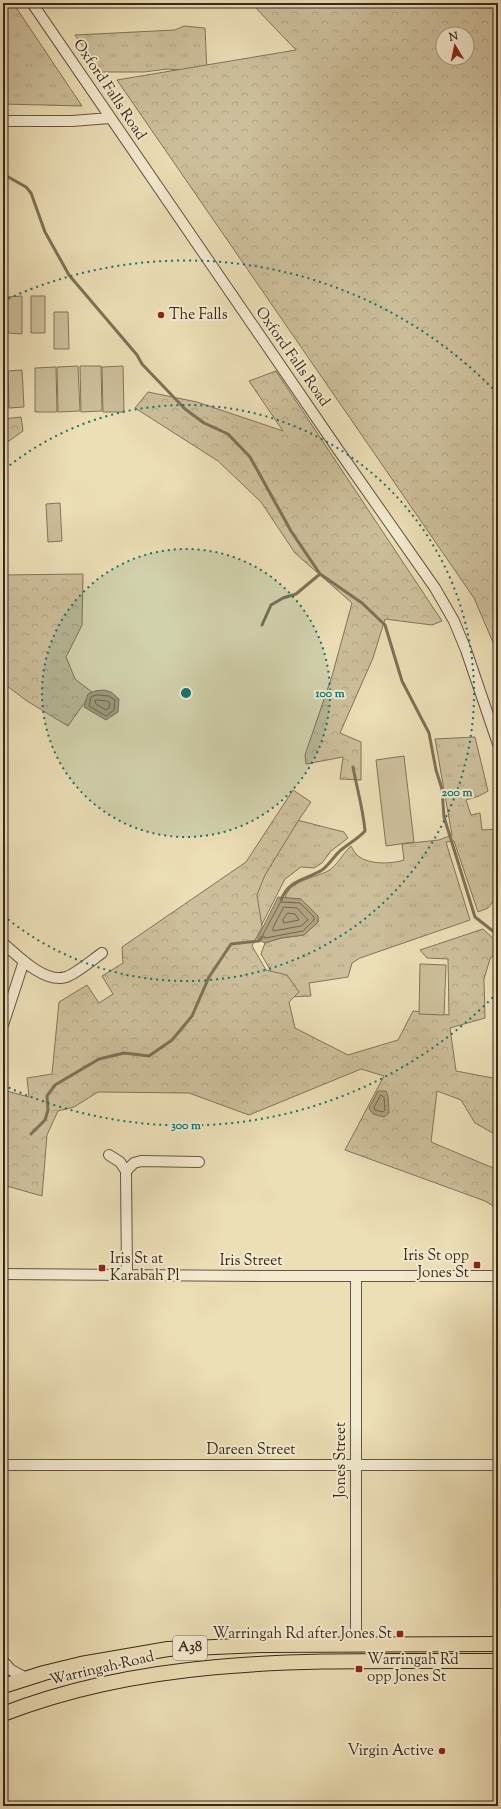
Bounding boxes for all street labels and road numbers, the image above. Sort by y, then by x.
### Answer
street label: Oxford Falls Road [67,35,151,145]
street label: Oxford Falls Road [250,303,335,412]
street label: Iris Street [220,1251,282,1272]
street label: Jones Street [331,1422,352,1499]
street label: Dareen Street [207,1440,295,1461]
road number: A38 [173,1636,207,1660]
street label: Warringah Road [48,1647,157,1691]

